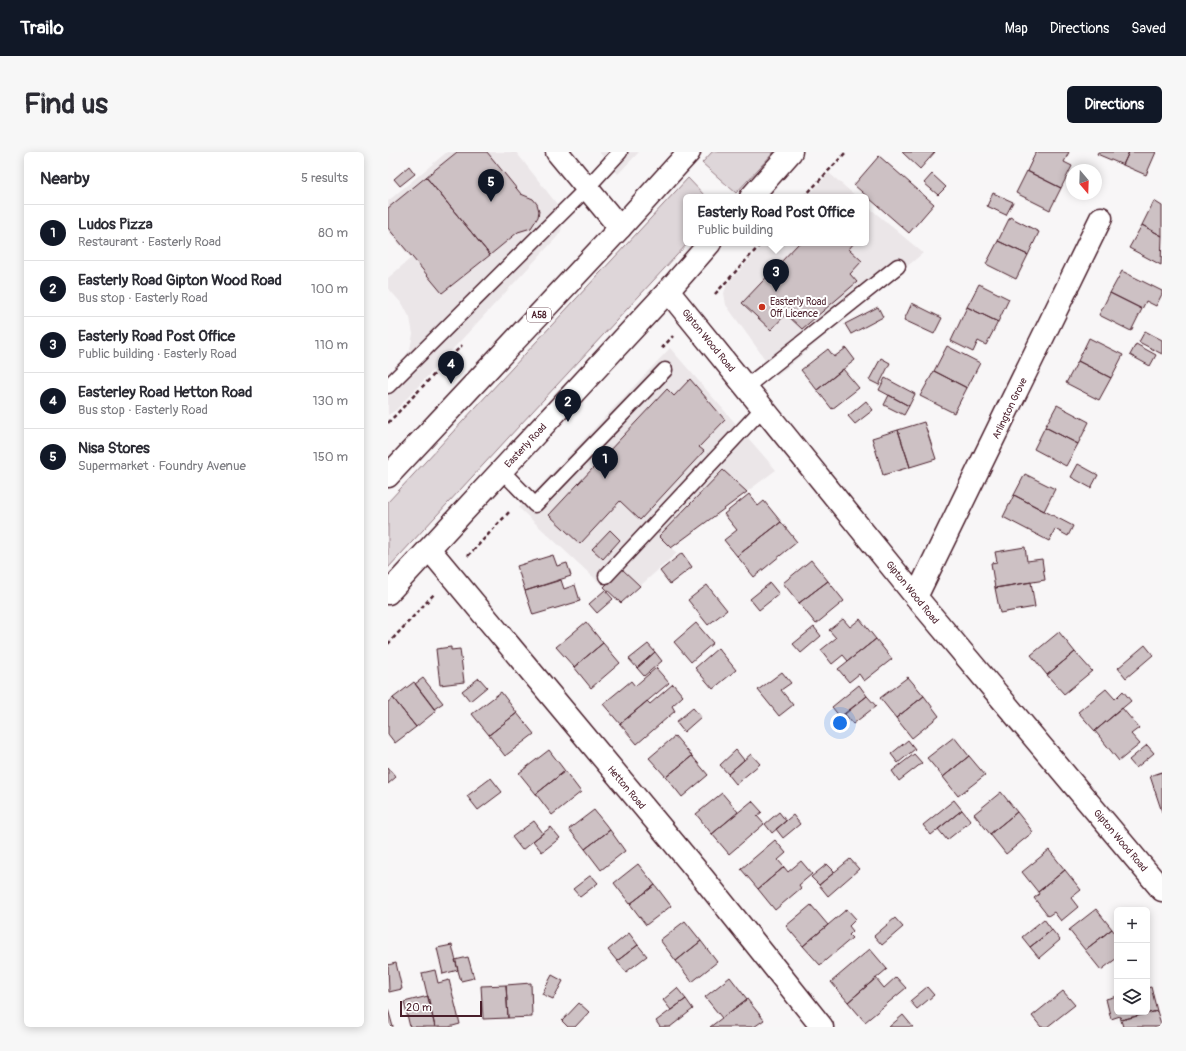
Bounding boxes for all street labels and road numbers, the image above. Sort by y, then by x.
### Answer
street label: Gipton Wood Road [679,307,737,375]
road number: A58 [527,308,551,322]
street label: Arlington Grove [990,376,1030,441]
street label: Easterly Road [502,421,549,470]
street label: Gipton Wood Road [883,559,941,627]
street label: Hetton Road [605,764,648,812]
street label: Gipton Wood Road [1091,807,1150,874]

